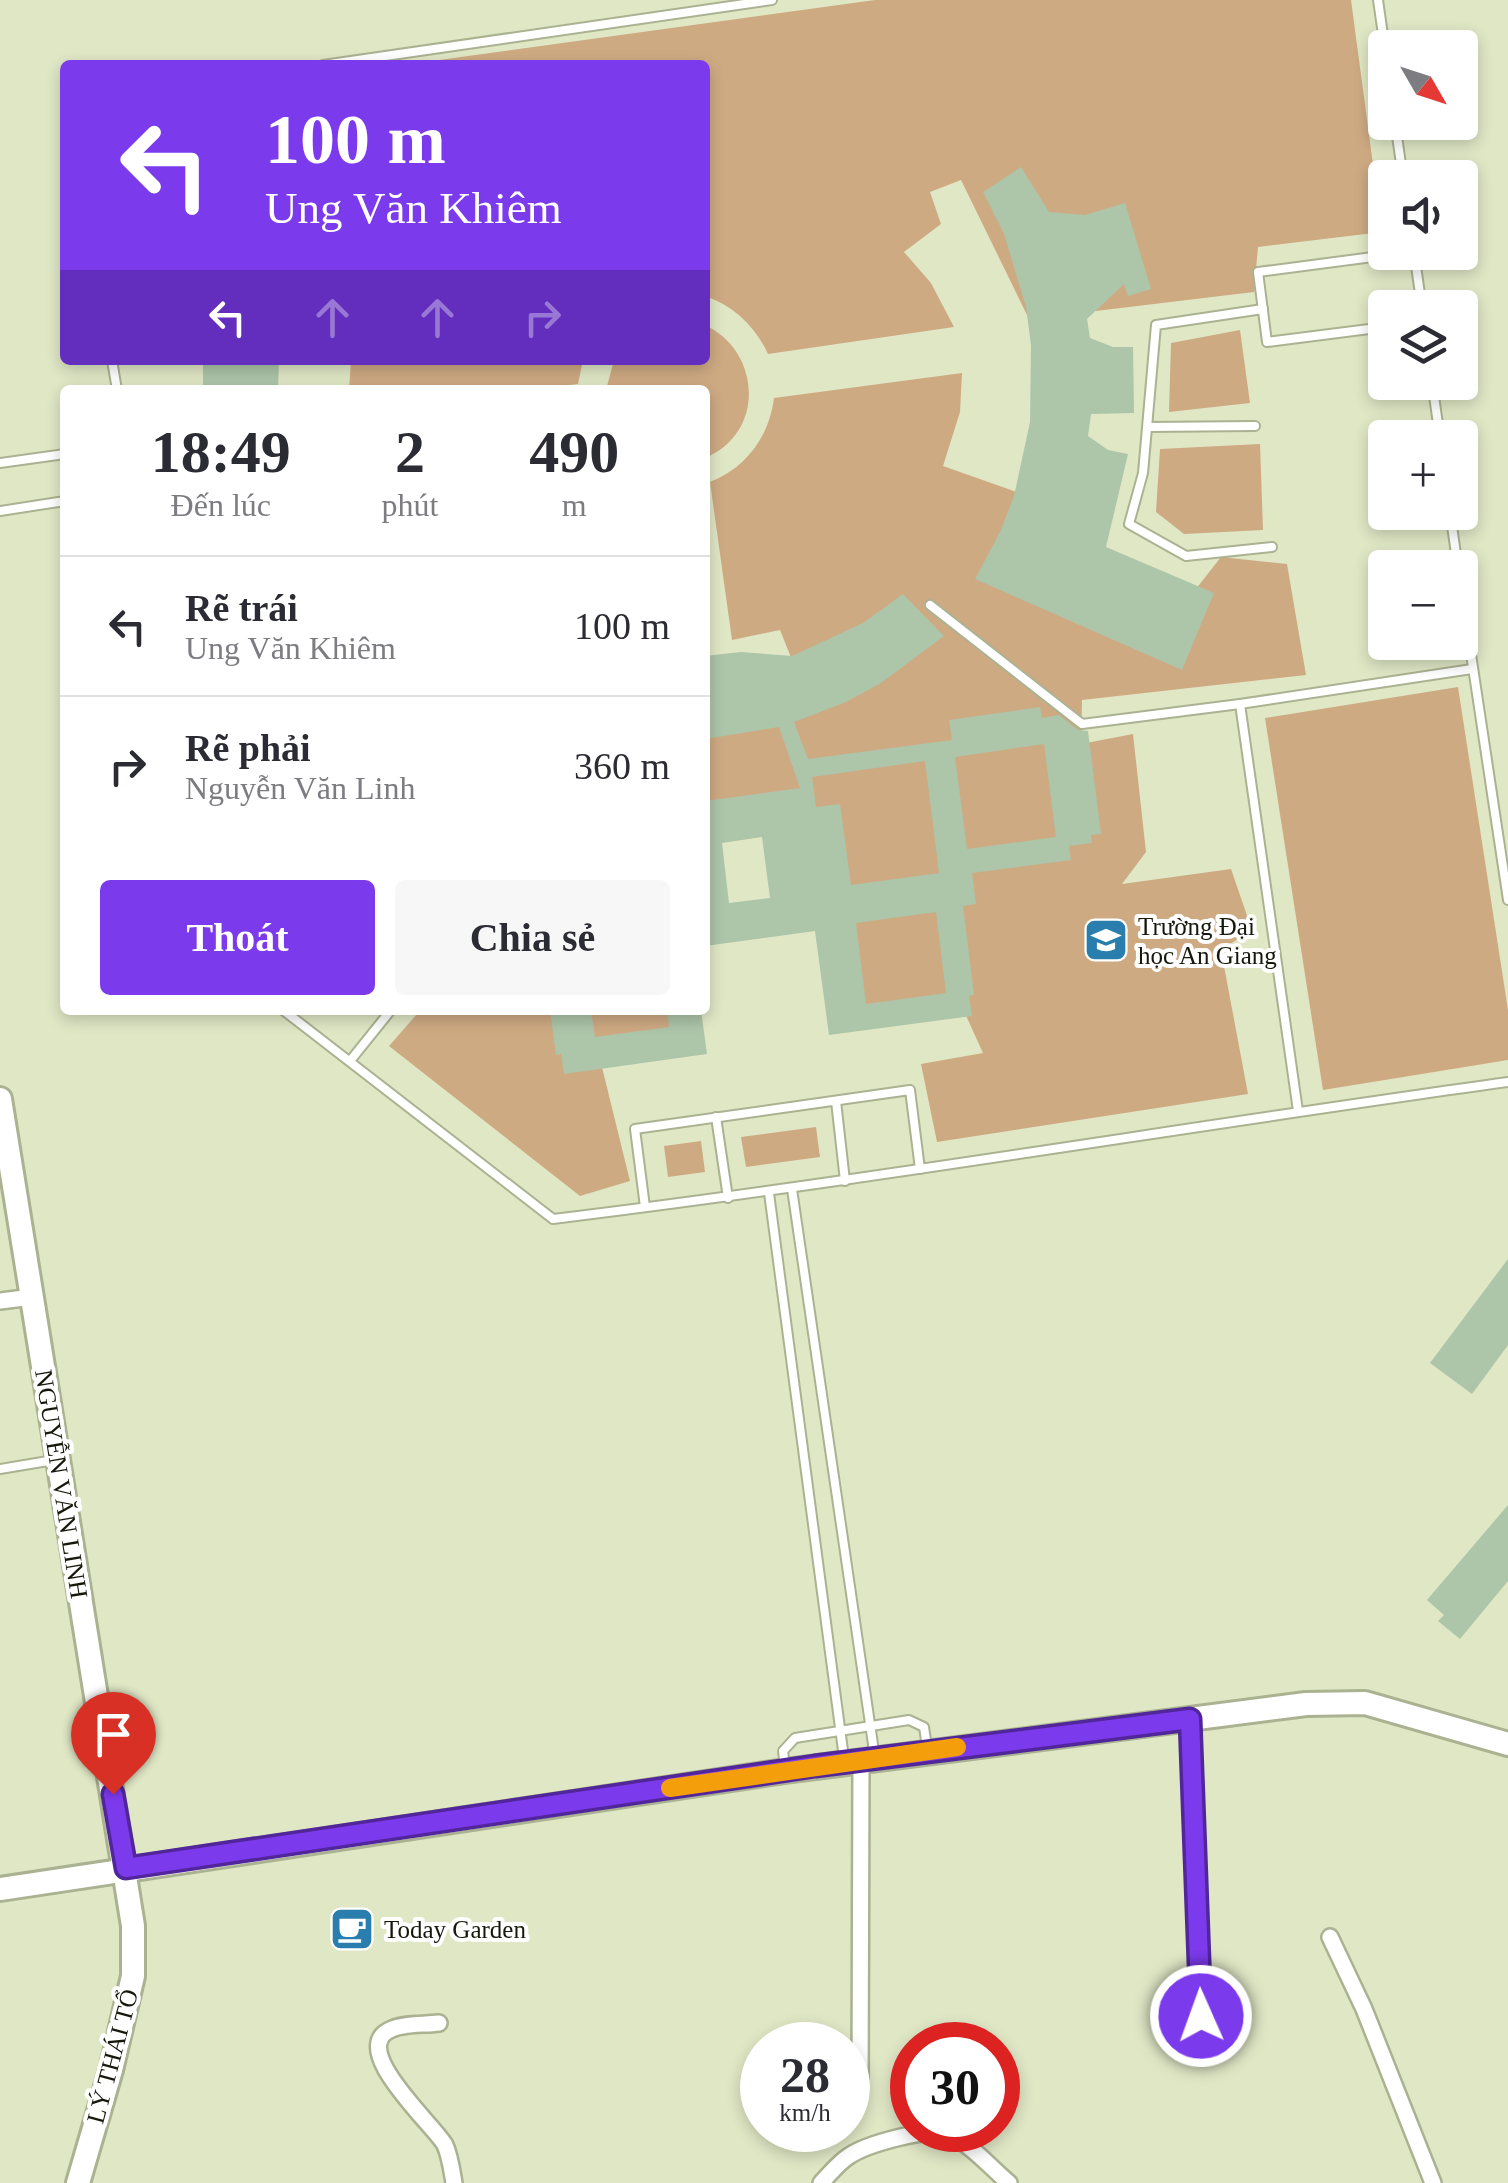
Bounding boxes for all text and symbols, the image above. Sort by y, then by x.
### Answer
north arrow [1368,30,1478,140]
map controls [1368,30,1478,660]
icon: left [100,100,230,230]
text: 100 m [265,101,446,178]
button: sound [1368,160,1478,270]
text: Ung Văn Khiêm [265,183,562,233]
icon: left [200,290,255,345]
icon: ahead [305,290,360,345]
icon: ahead [410,290,465,345]
icon: right [515,290,570,345]
button: layers [1368,290,1478,400]
text: 18:49 [151,419,291,485]
text: 2 [395,419,425,485]
text: 490 [529,419,619,485]
button: + [1368,420,1478,530]
text: Đến lúc [171,487,271,523]
text: phút [382,487,438,523]
text: m [562,487,587,523]
button: − [1368,550,1478,660]
text: Rẽ trái [185,587,298,629]
icon: left [100,599,155,654]
text: 100 m [574,605,670,647]
text: Ung Văn Khiêm [185,630,396,666]
text: Rẽ phải [185,727,311,769]
icon: right [100,739,155,794]
text: 360 m [574,745,670,787]
text: Nguyễn Văn Linh [185,770,415,806]
button: Thoát [100,880,375,995]
button: Chia sẻ [395,880,670,995]
place label: Trường Đại học An Giang [1138,913,1277,969]
school or university icon: Trường Đại học An Giang [1083,917,1129,963]
street label: NGUYỄN VĂN LINH [30,1367,95,1600]
pin [71,1692,156,1795]
icon: arrive [86,1707,141,1762]
cafe icon: Today Garden [329,1906,375,1952]
place label: Today Garden [384,1916,526,1943]
position arrow [1149,1964,1253,2068]
street label: LÝ THÁI TỔ [81,1986,143,2126]
speed limit sign: 30 [890,2022,1020,2152]
text: 28 [780,2047,830,2103]
text: km/h [779,2099,831,2126]

